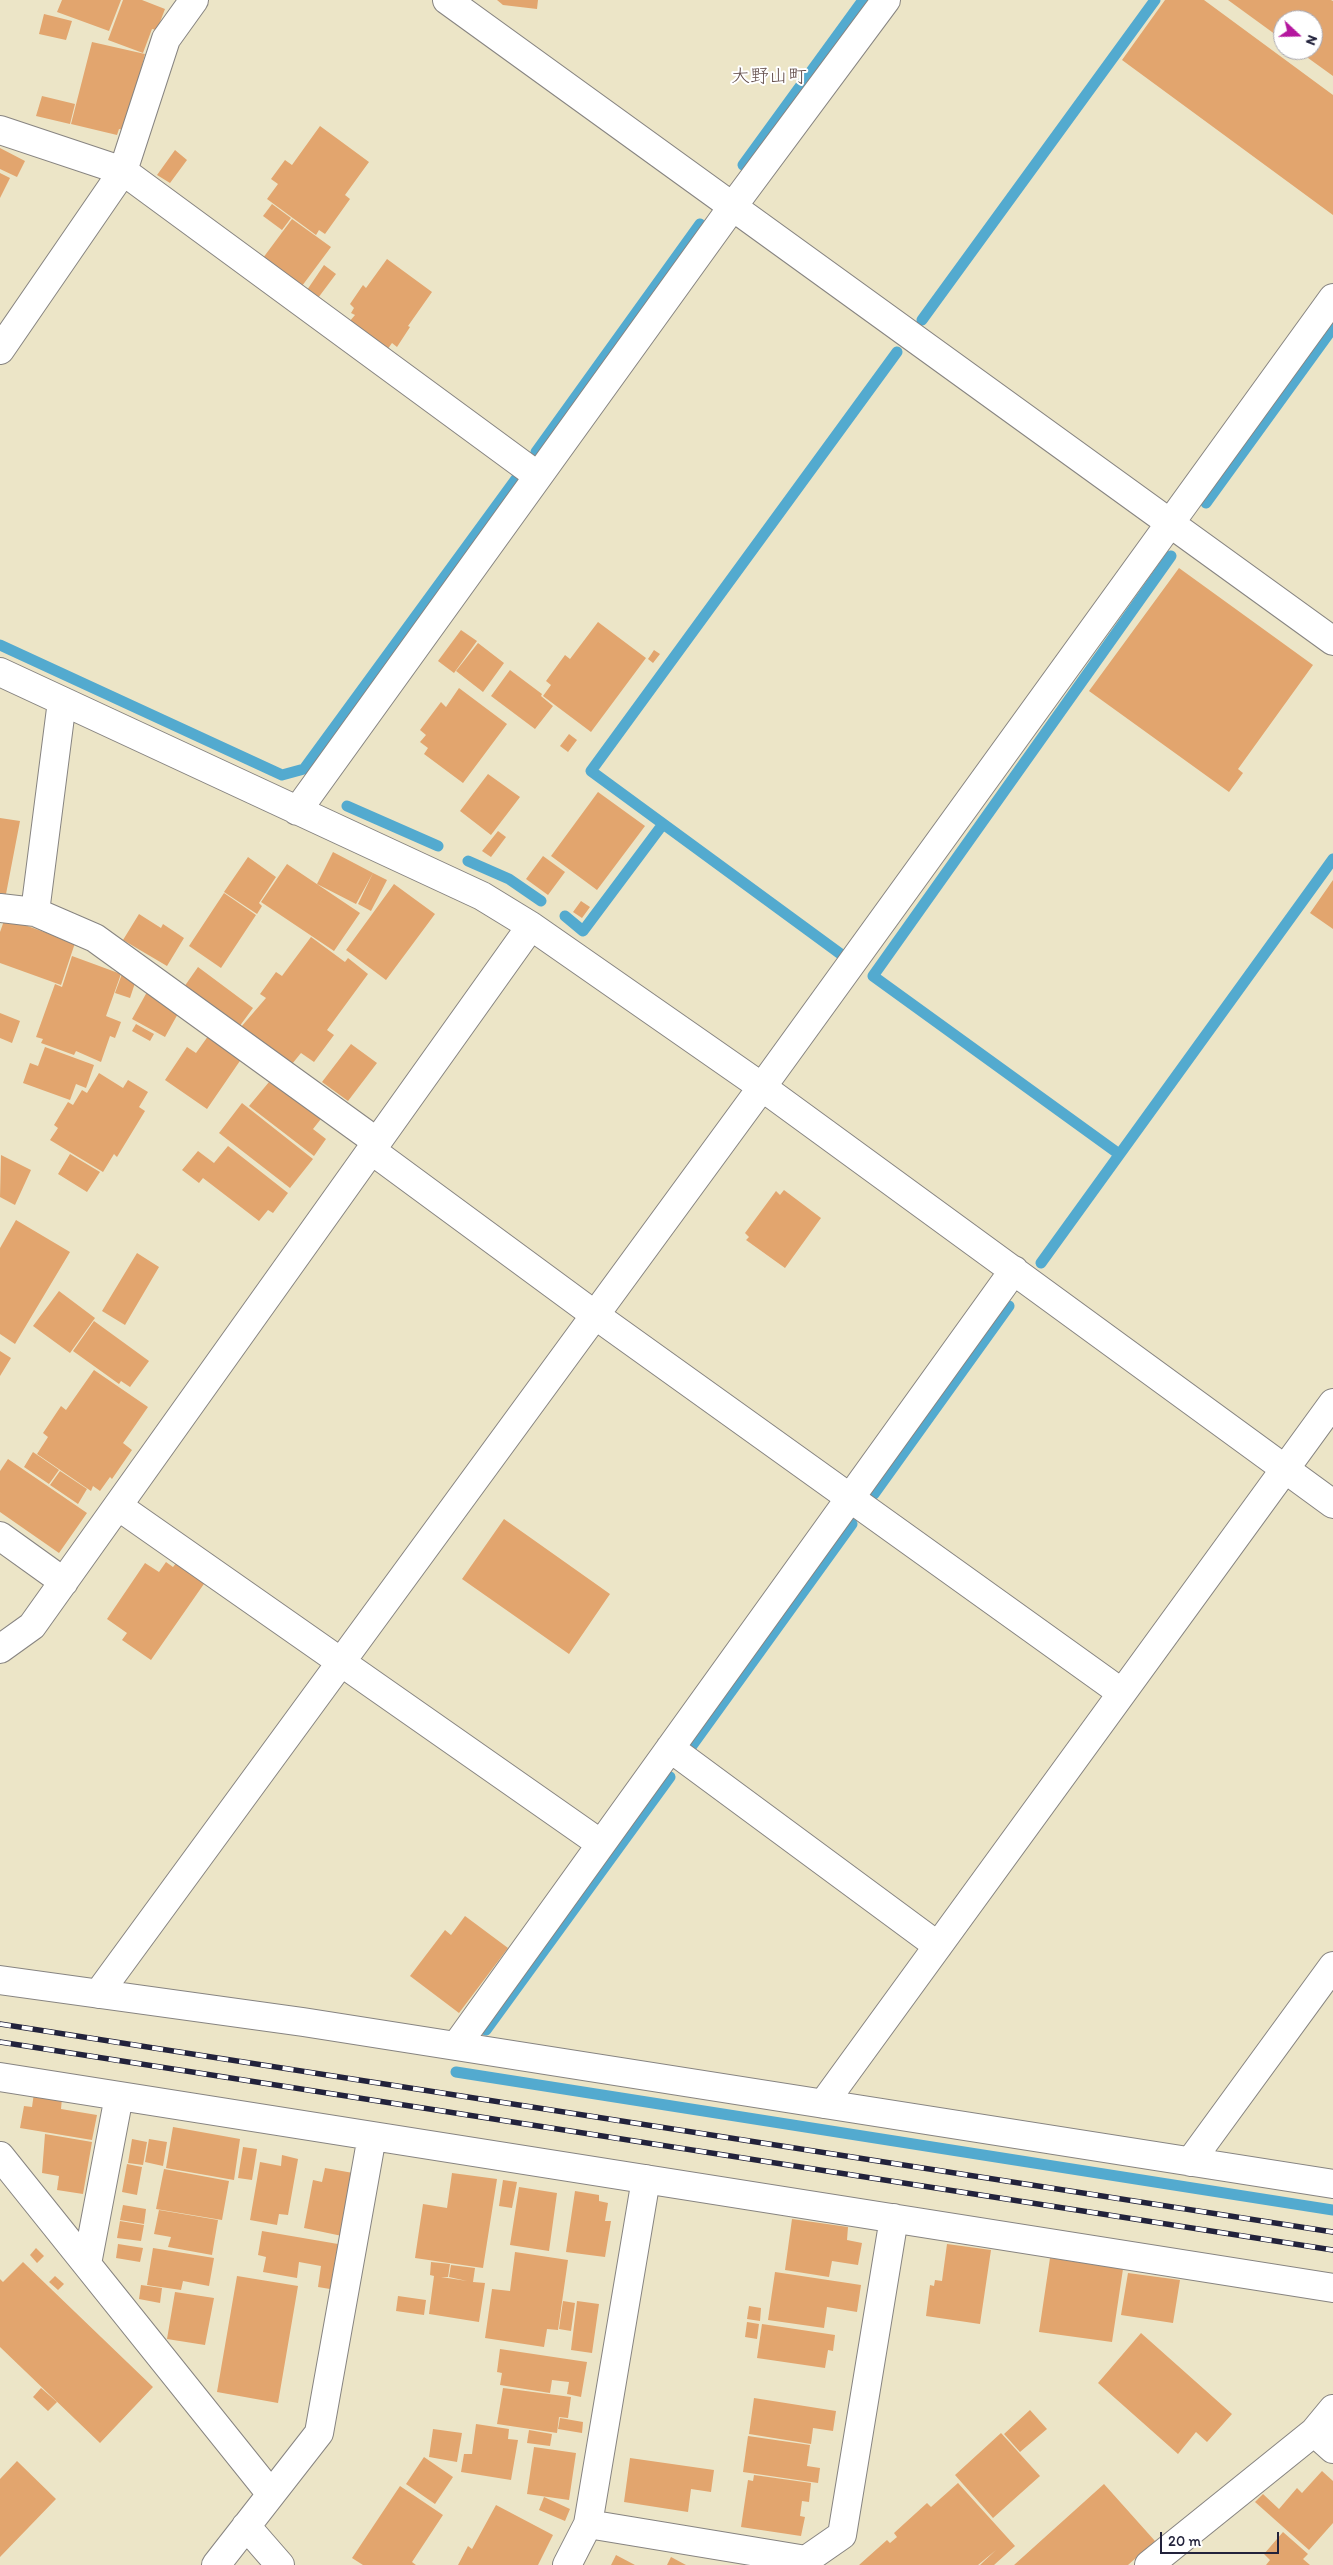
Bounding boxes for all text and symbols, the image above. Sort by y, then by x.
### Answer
north arrow [1273,10,1323,60]
text: N [1302,33,1321,48]
district label: 大野山町 [731,66,807,88]
scale bar [1163,2522,1282,2554]
text: 20 m [1168,2532,1201,2550]

